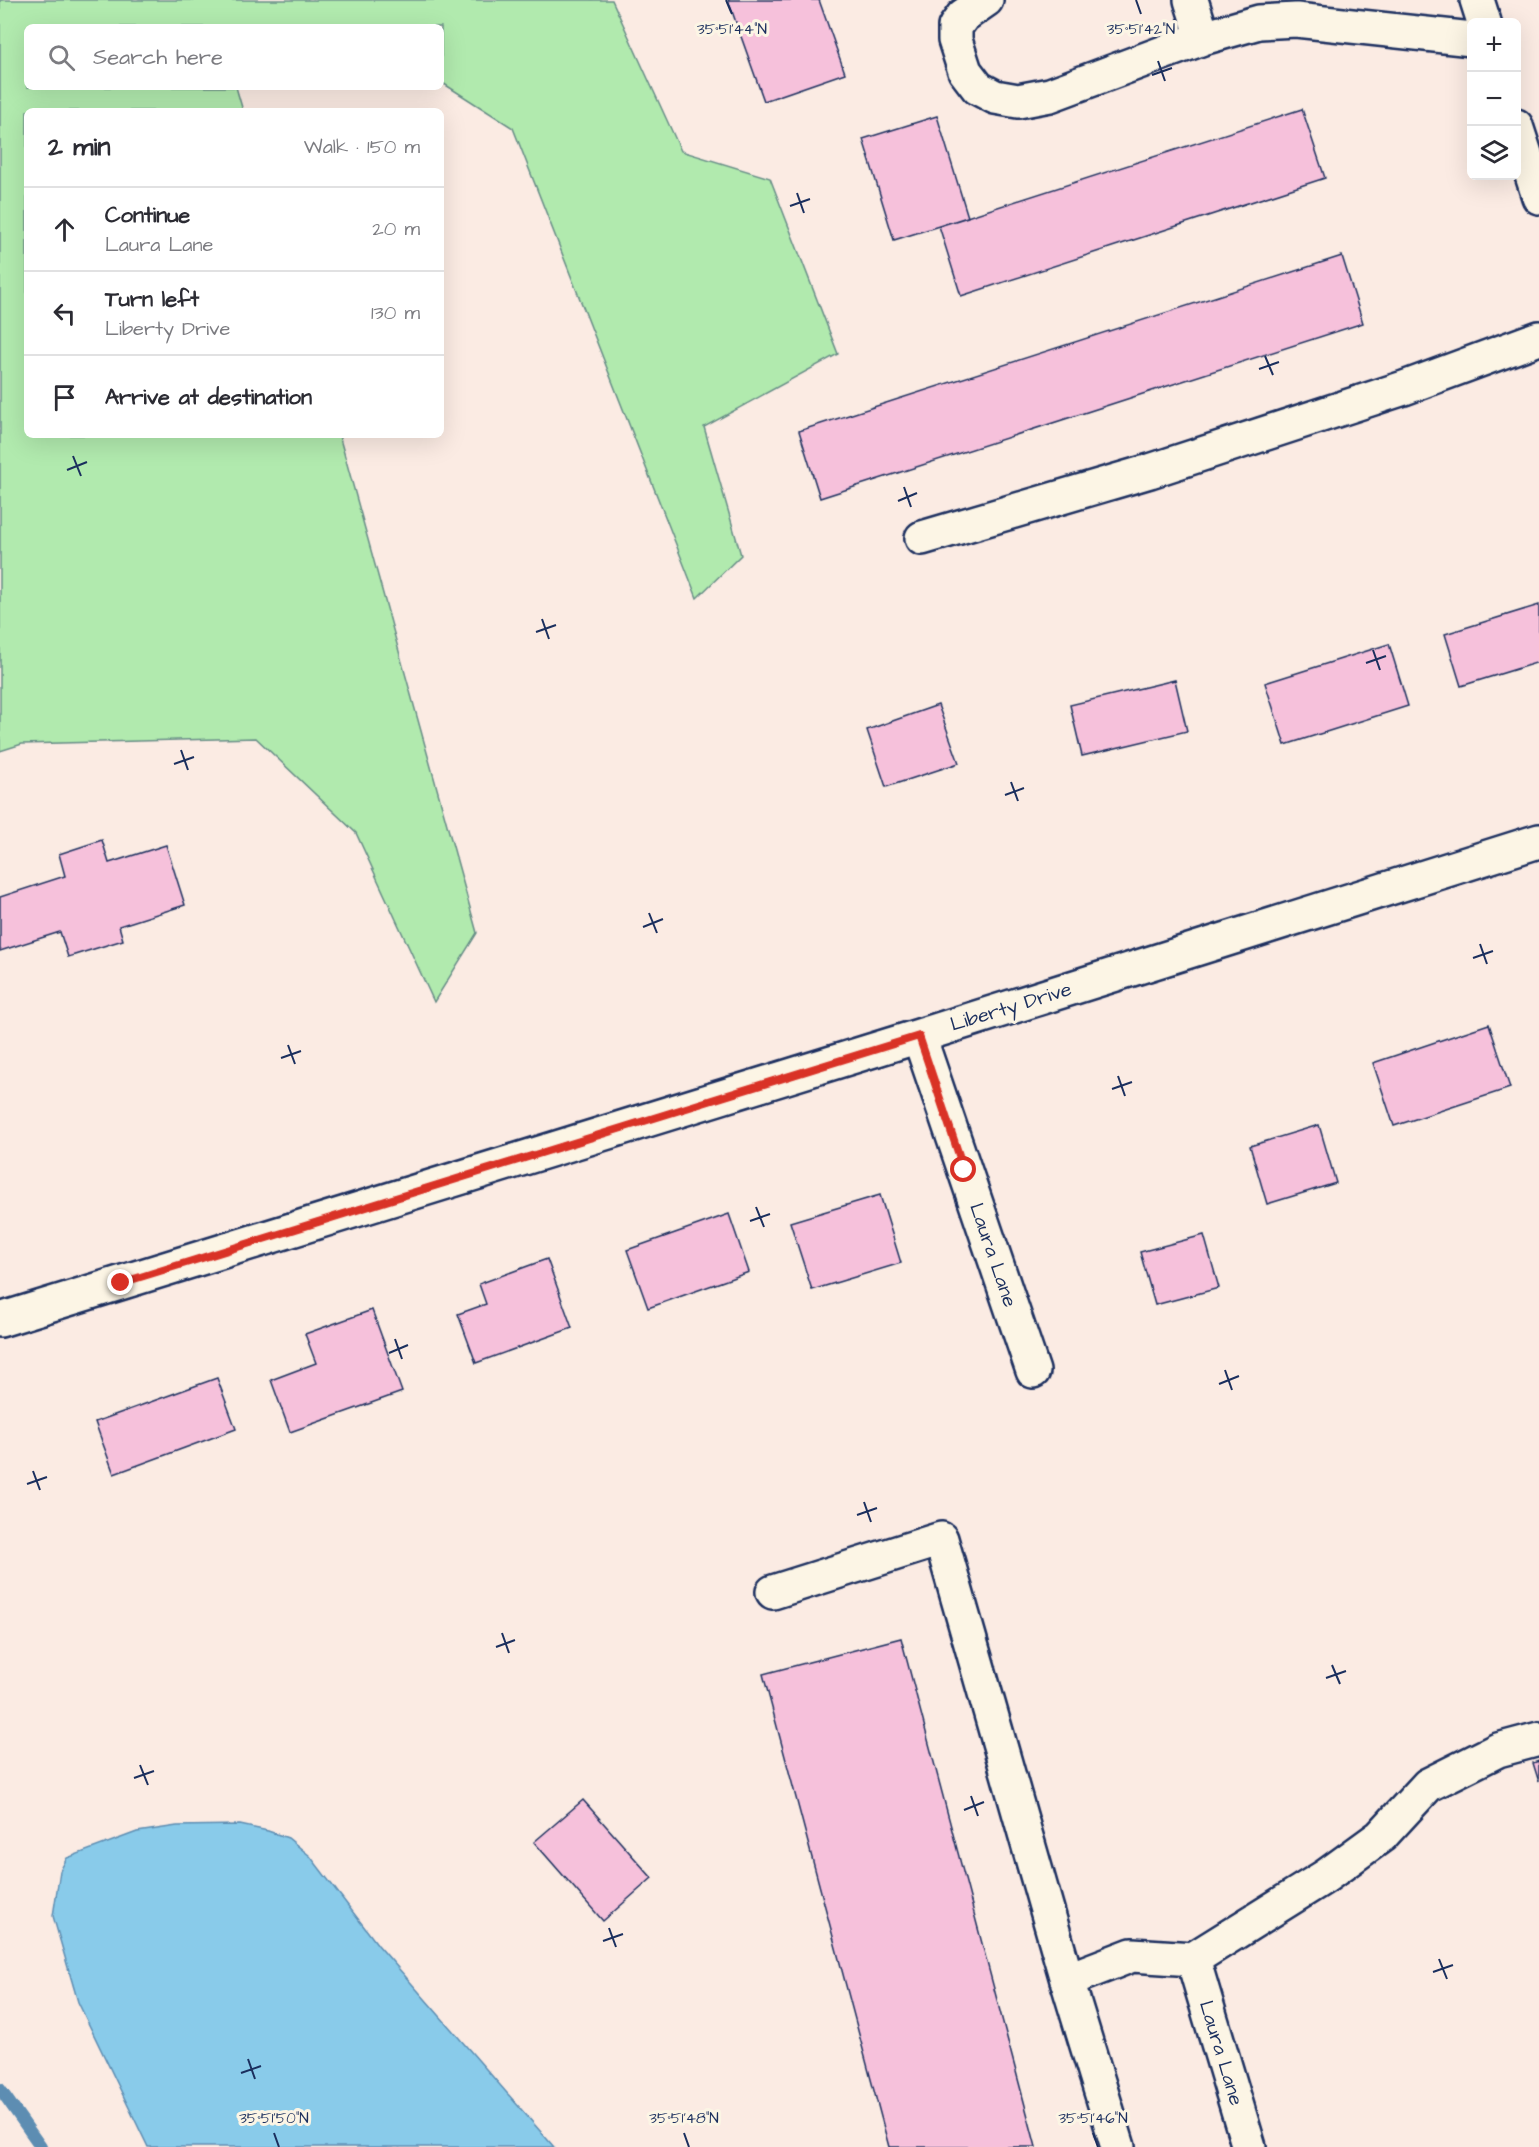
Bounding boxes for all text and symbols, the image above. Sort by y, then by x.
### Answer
map controls [1467,18,1521,180]
button: + [1467,18,1521,72]
text: 35°51'44"N [697,19,767,40]
text: 35°51'42"N [1107,19,1175,40]
search box [24,24,444,90]
icon: search [45,41,78,74]
text: Search here [93,42,223,73]
button: − [1467,72,1521,126]
button: layers [1467,126,1521,180]
text: 2 min [48,129,110,165]
text: Walk · 150 m [304,133,420,161]
text: Continue [105,200,190,231]
icon: ahead [48,213,81,246]
text: 20 m [372,215,420,243]
text: Laura Lane [105,231,213,259]
text: Turn left [105,284,199,315]
icon: left [48,297,81,330]
text: 130 m [371,299,420,327]
text: Liberty Drive [105,315,230,343]
icon: arrive [48,381,81,414]
text: Arrive at destination [105,382,312,413]
street label: Liberty Drive [947,975,1075,1040]
route start [950,1156,976,1182]
street label: Laura Lane [962,1199,1024,1311]
route end [107,1269,133,1295]
street label: Laura Lane [1192,1997,1250,2109]
text: 35°51'50"N [239,2108,309,2129]
text: 35°51'48"N [649,2108,719,2129]
text: 35°51'46"N [1058,2108,1128,2129]

